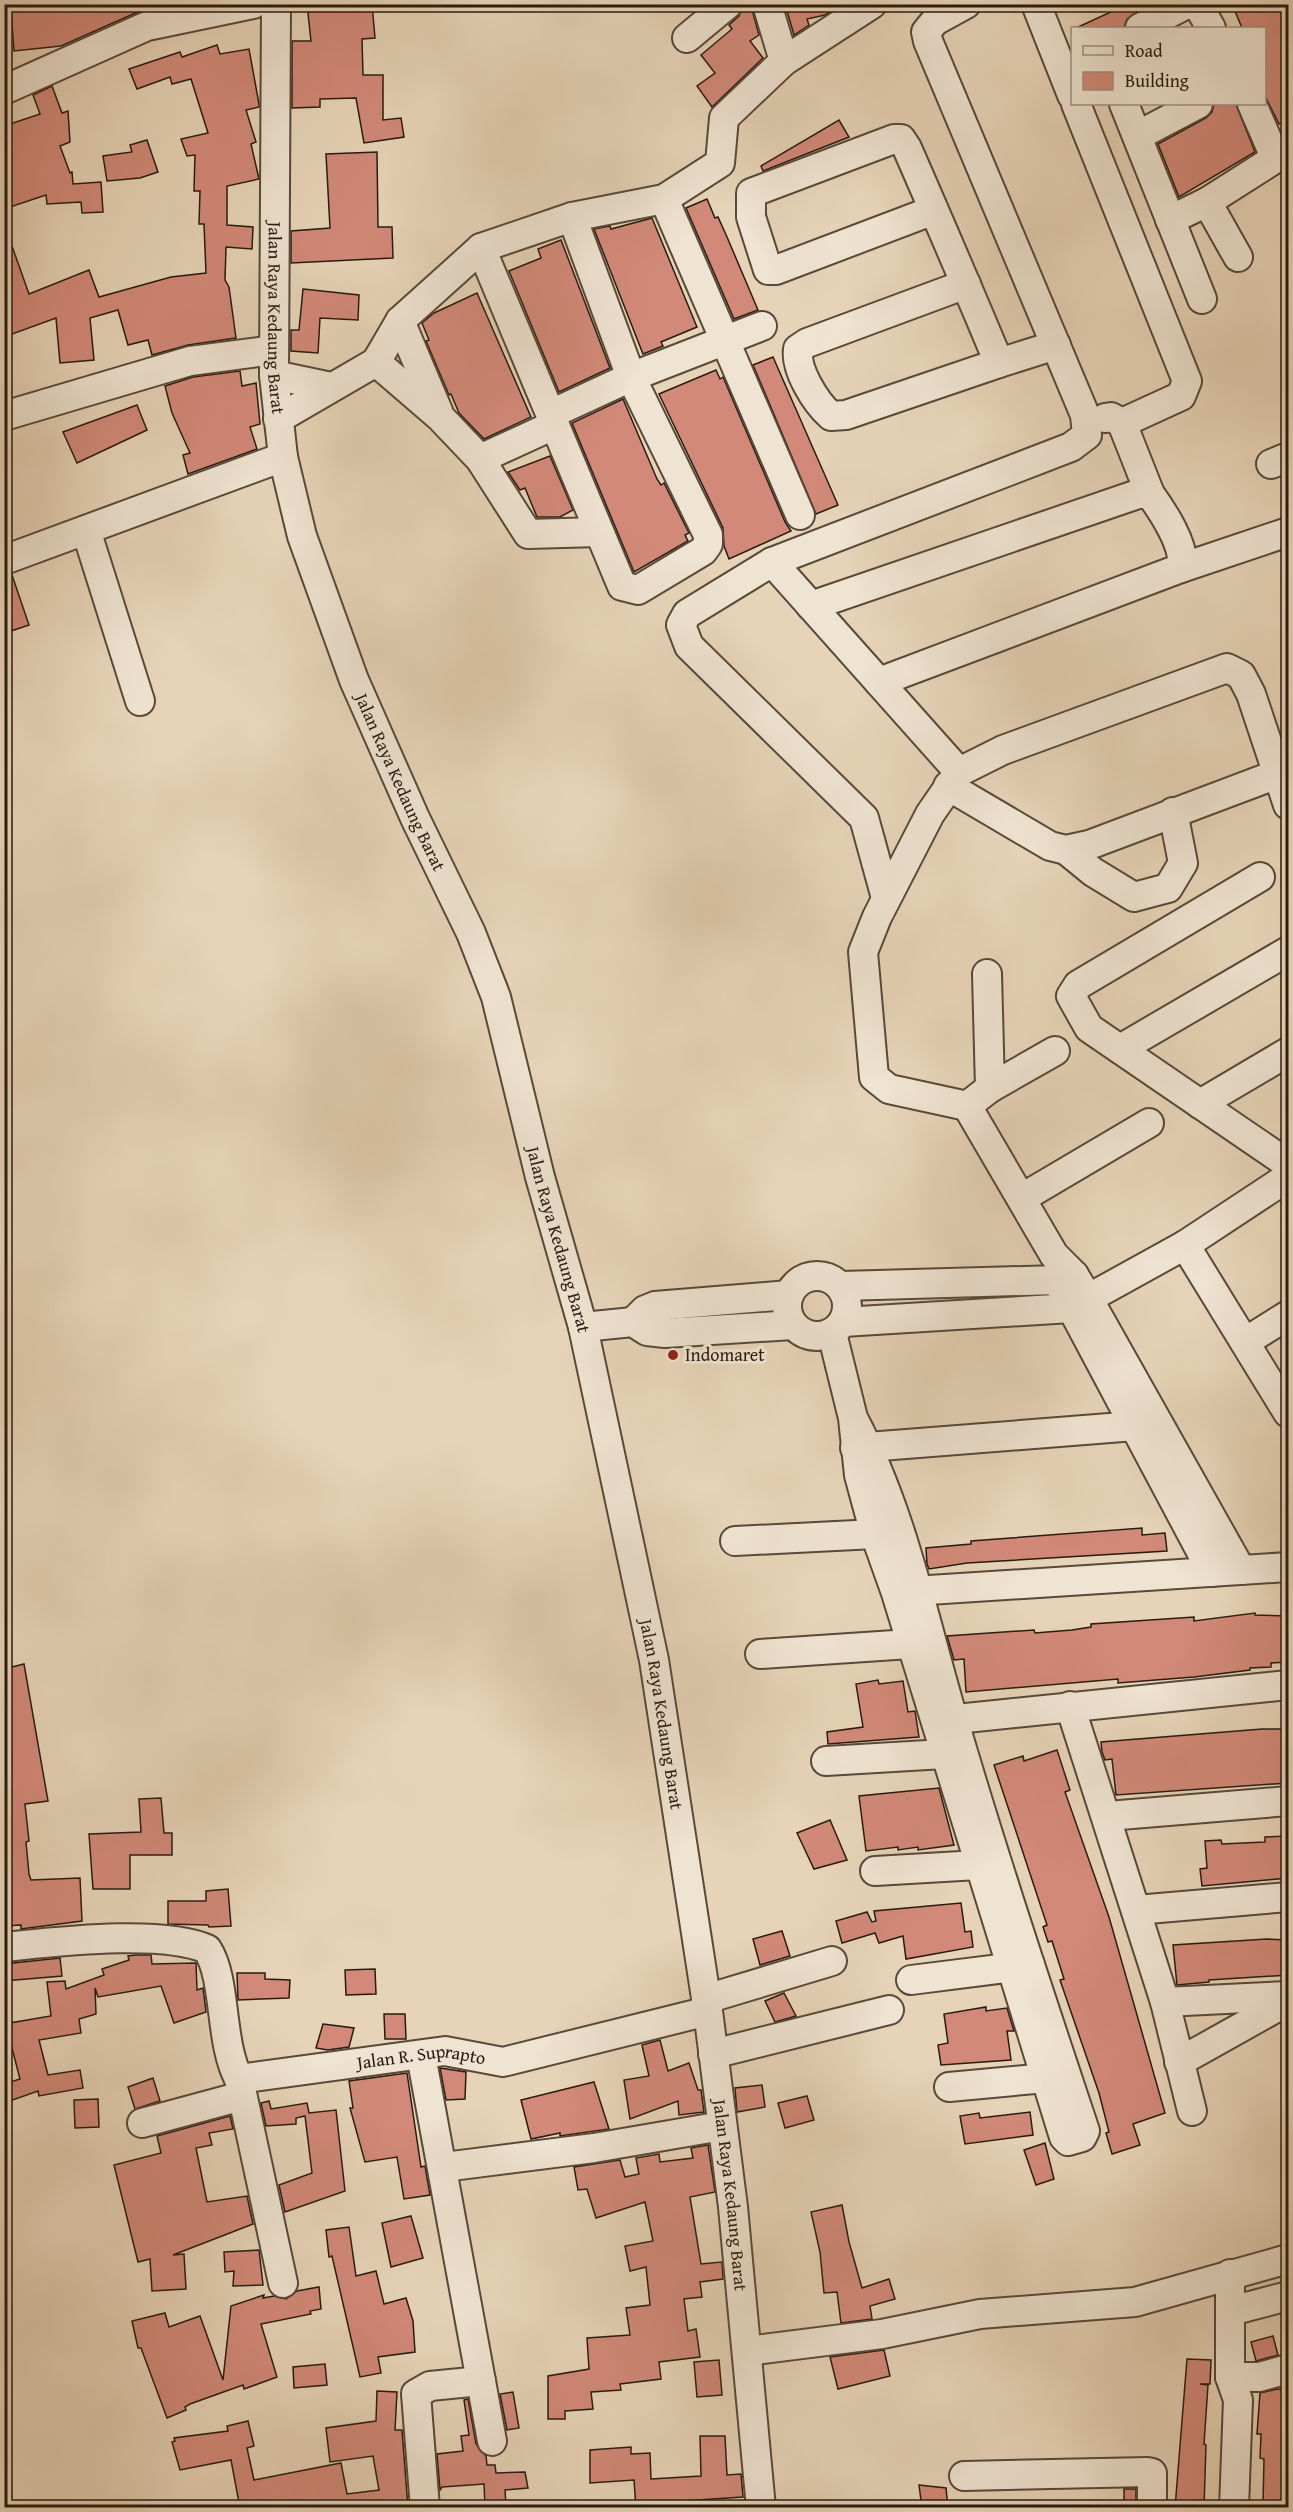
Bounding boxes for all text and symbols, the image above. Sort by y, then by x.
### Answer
legend [1071,27,1266,105]
text: Road [1125,37,1163,64]
text: Building [1125,67,1189,94]
street label: Jalan Raya Kedaung Barat [261,220,292,416]
street label: Jalan Raya Kedaung Barat [348,687,453,876]
street label: Jalan Raya Kedaung Barat [520,1142,598,1336]
place label: Indomaret [685,1341,765,1368]
marker: Indomaret [666,1348,680,1362]
street label: Jalan Raya Kedaung Barat [632,1614,691,1812]
street label: Jalan R. Suprapto [353,2037,488,2076]
street label: Jalan Raya Kedaung Barat [706,2096,755,2293]

